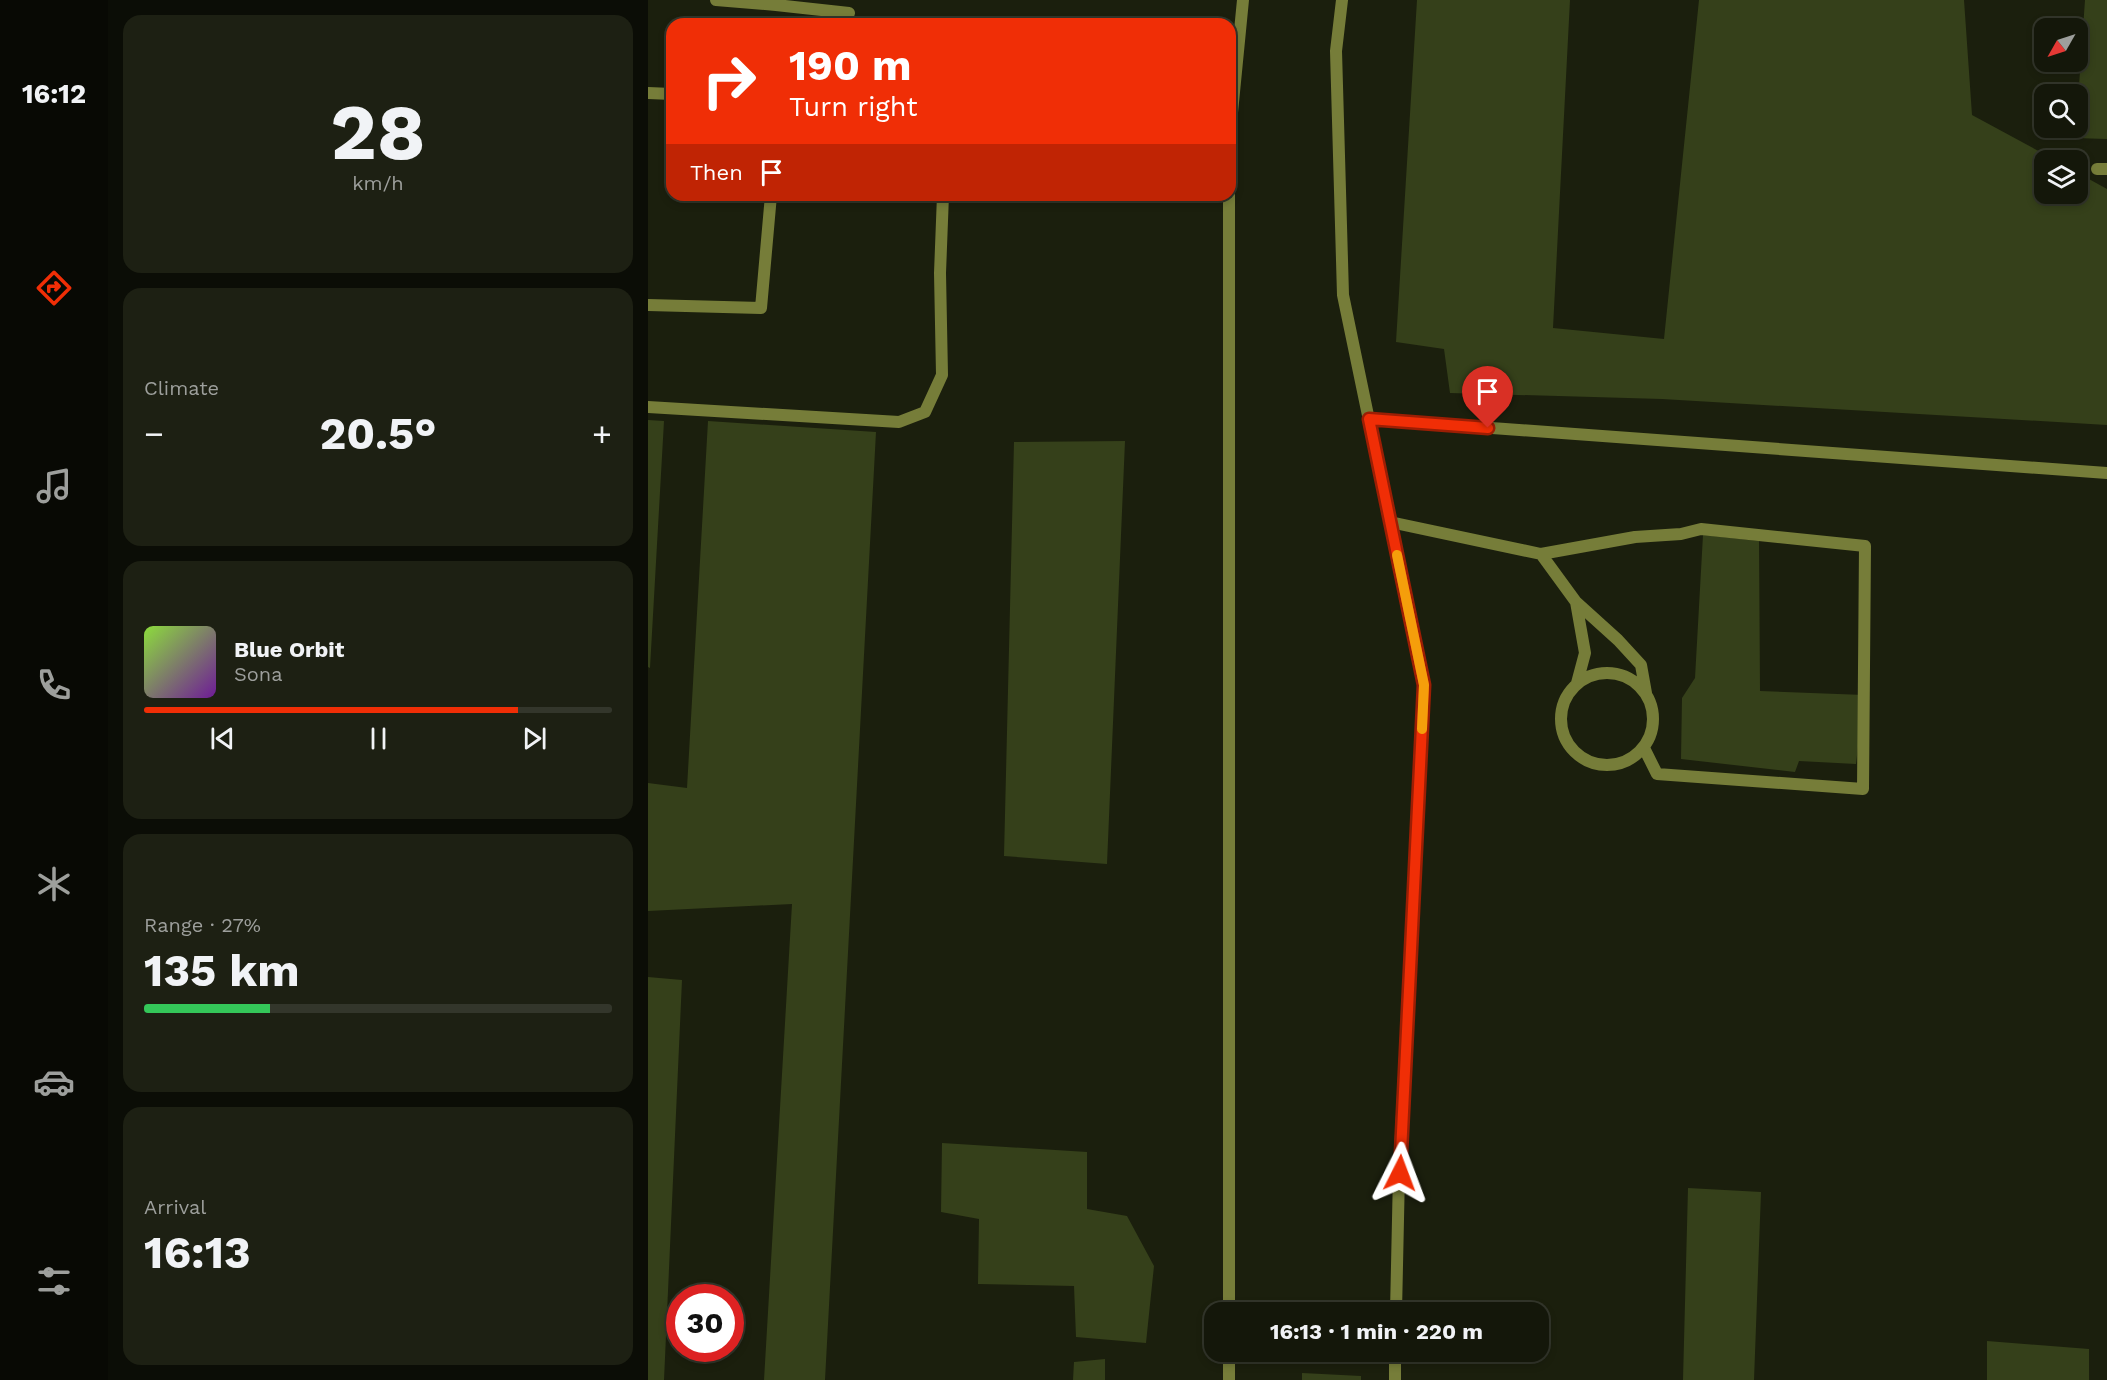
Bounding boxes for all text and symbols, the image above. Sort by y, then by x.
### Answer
north arrow [2034,18,2088,72]
map controls [2034,18,2088,204]
text: 190 m [789,41,912,90]
icon: right [690,42,768,120]
text: 16:12 [22,78,86,110]
button: search [2034,84,2088,138]
text: 28 [330,86,426,178]
text: Turn right [789,91,918,123]
button: layers [2034,150,2088,204]
icon: arrive [755,156,788,189]
text: Then [690,160,743,185]
text: km/h [352,171,404,195]
icon: directions [33,267,75,309]
pin [1462,366,1513,428]
icon: arrive [1471,375,1504,408]
text: Climate [144,376,219,400]
text: 20.5° [320,407,436,460]
text: − [144,414,164,453]
text: + [592,414,612,453]
icon: music [33,465,75,507]
text: Blue Orbit [234,637,344,662]
text: Sona [234,662,283,686]
icon: phone [33,664,75,706]
icon: previous [206,722,239,755]
icon: pause [362,722,395,755]
icon: next [518,722,551,755]
icon: climate [33,863,75,905]
text: Range · 27% [144,913,261,937]
text: 135 km [144,944,300,997]
icon: car [33,1061,75,1103]
position arrow [1368,1141,1432,1205]
text: Arrival [144,1195,206,1219]
text: 16:13 [144,1226,251,1279]
icon: filters [33,1260,75,1302]
speed limit sign: 30 [666,1284,744,1362]
text: 16:13 · 1 min · 220 m [1270,1319,1483,1344]

